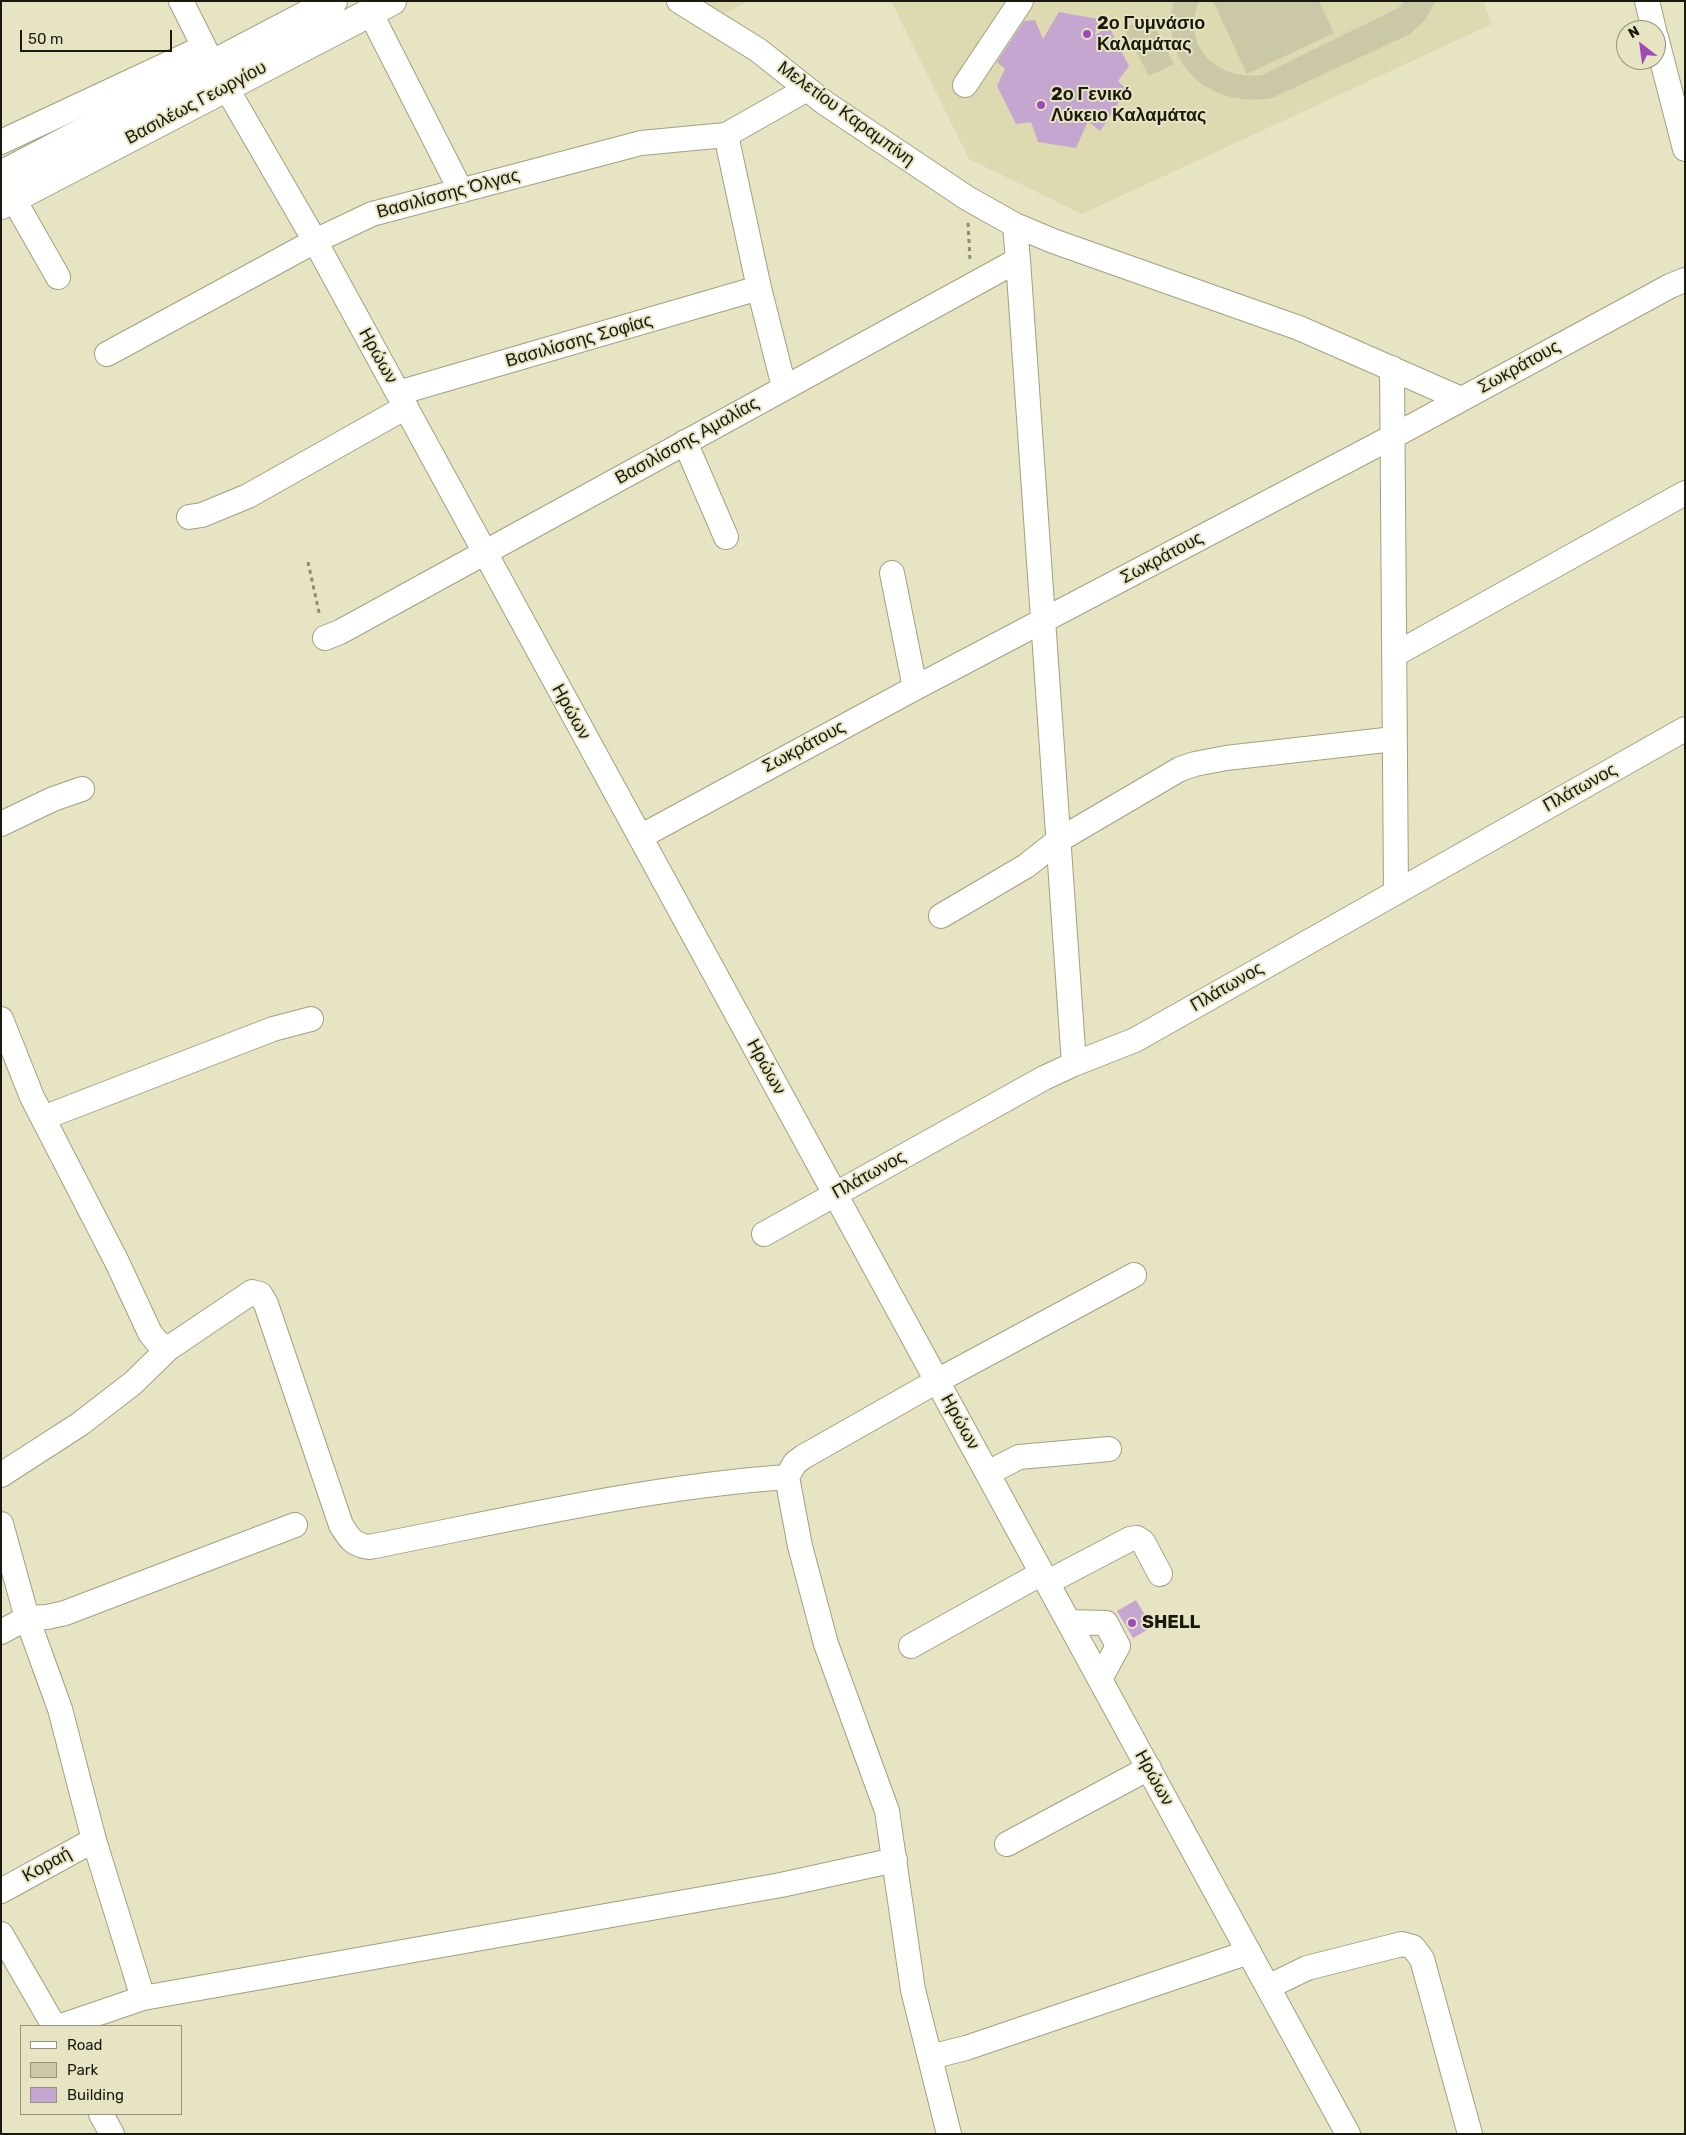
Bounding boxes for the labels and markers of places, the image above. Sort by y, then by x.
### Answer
place label: 2ο Γυμνάσιο Καλαμάτας [1097,13,1205,56]
marker: 2ο Γυμνάσιο Καλαμάτας [1081,28,1093,40]
place label: 2ο Γενικό Λύκειο Καλαμάτας [1051,84,1206,126]
marker: 2ο Γενικό Λύκειο Καλαμάτας [1035,99,1047,111]
place label: SHELL [1142,1612,1200,1634]
marker: SHELL [1126,1617,1138,1629]

